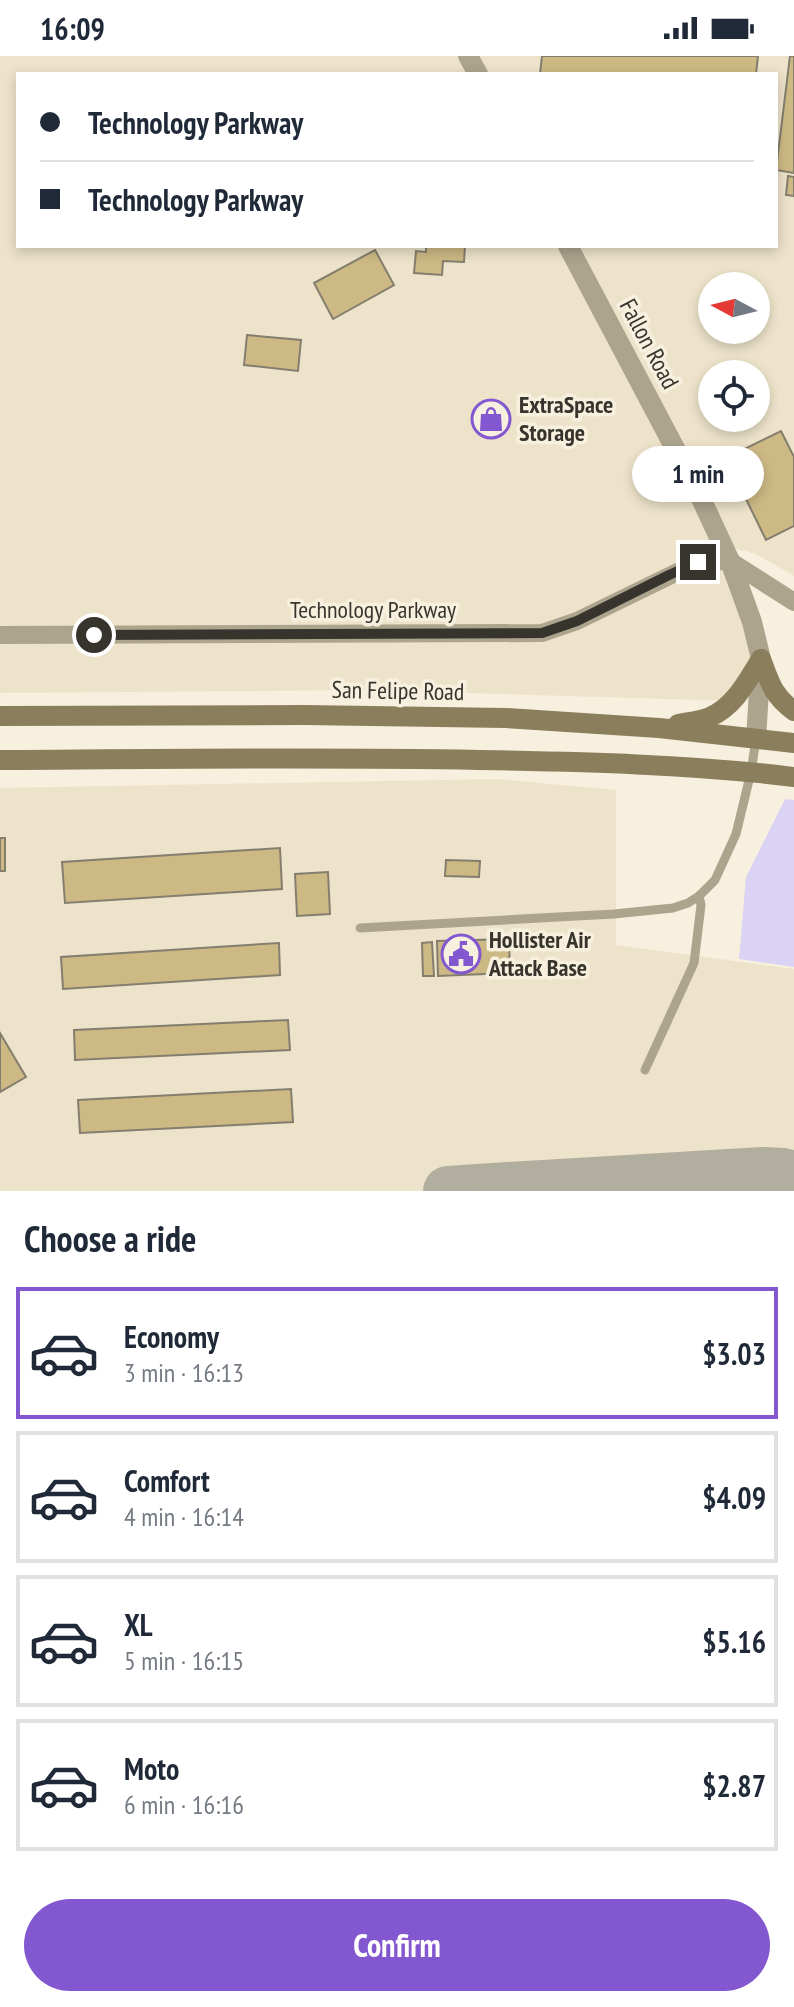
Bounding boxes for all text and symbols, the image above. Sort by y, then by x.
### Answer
text: 16:09 [40,9,105,48]
text: Technology Parkway [88,103,303,142]
text: Technology Parkway [88,180,303,219]
north arrow [698,272,770,344]
map controls [698,272,770,432]
street label: Fallon Road [613,293,686,394]
button: locate [698,360,770,432]
place label: ExtraSpace Storage [519,389,613,448]
shop icon: ExtraSpace Storage [470,398,512,440]
callout: 1 min [632,446,764,502]
text: 1 min [672,457,724,490]
route end [680,544,716,580]
street label: Technology Parkway [290,594,456,625]
route start [76,617,112,653]
street label: San Felipe Road [331,674,465,707]
place label: Hollister Air Attack Base [488,924,592,983]
public building icon: Hollister Air Attack Base [440,933,482,975]
text: Choose a ride [24,1215,196,1262]
icon: car [28,1317,100,1389]
text: Economy [124,1317,219,1356]
text: $3.03 [702,1334,766,1373]
text: 3 min · 16:13 [124,1356,244,1389]
icon: car [28,1461,100,1533]
text: Comfort [124,1461,210,1500]
text: $4.09 [702,1478,766,1517]
text: 4 min · 16:14 [124,1500,244,1533]
icon: car [28,1605,100,1677]
text: XL [124,1605,153,1644]
text: $5.16 [702,1622,766,1661]
text: 5 min · 16:15 [124,1644,244,1677]
icon: car [28,1749,100,1821]
text: Moto [124,1749,179,1788]
text: $2.87 [702,1766,766,1805]
text: 6 min · 16:16 [124,1788,244,1821]
button: Confirm [24,1899,770,1991]

